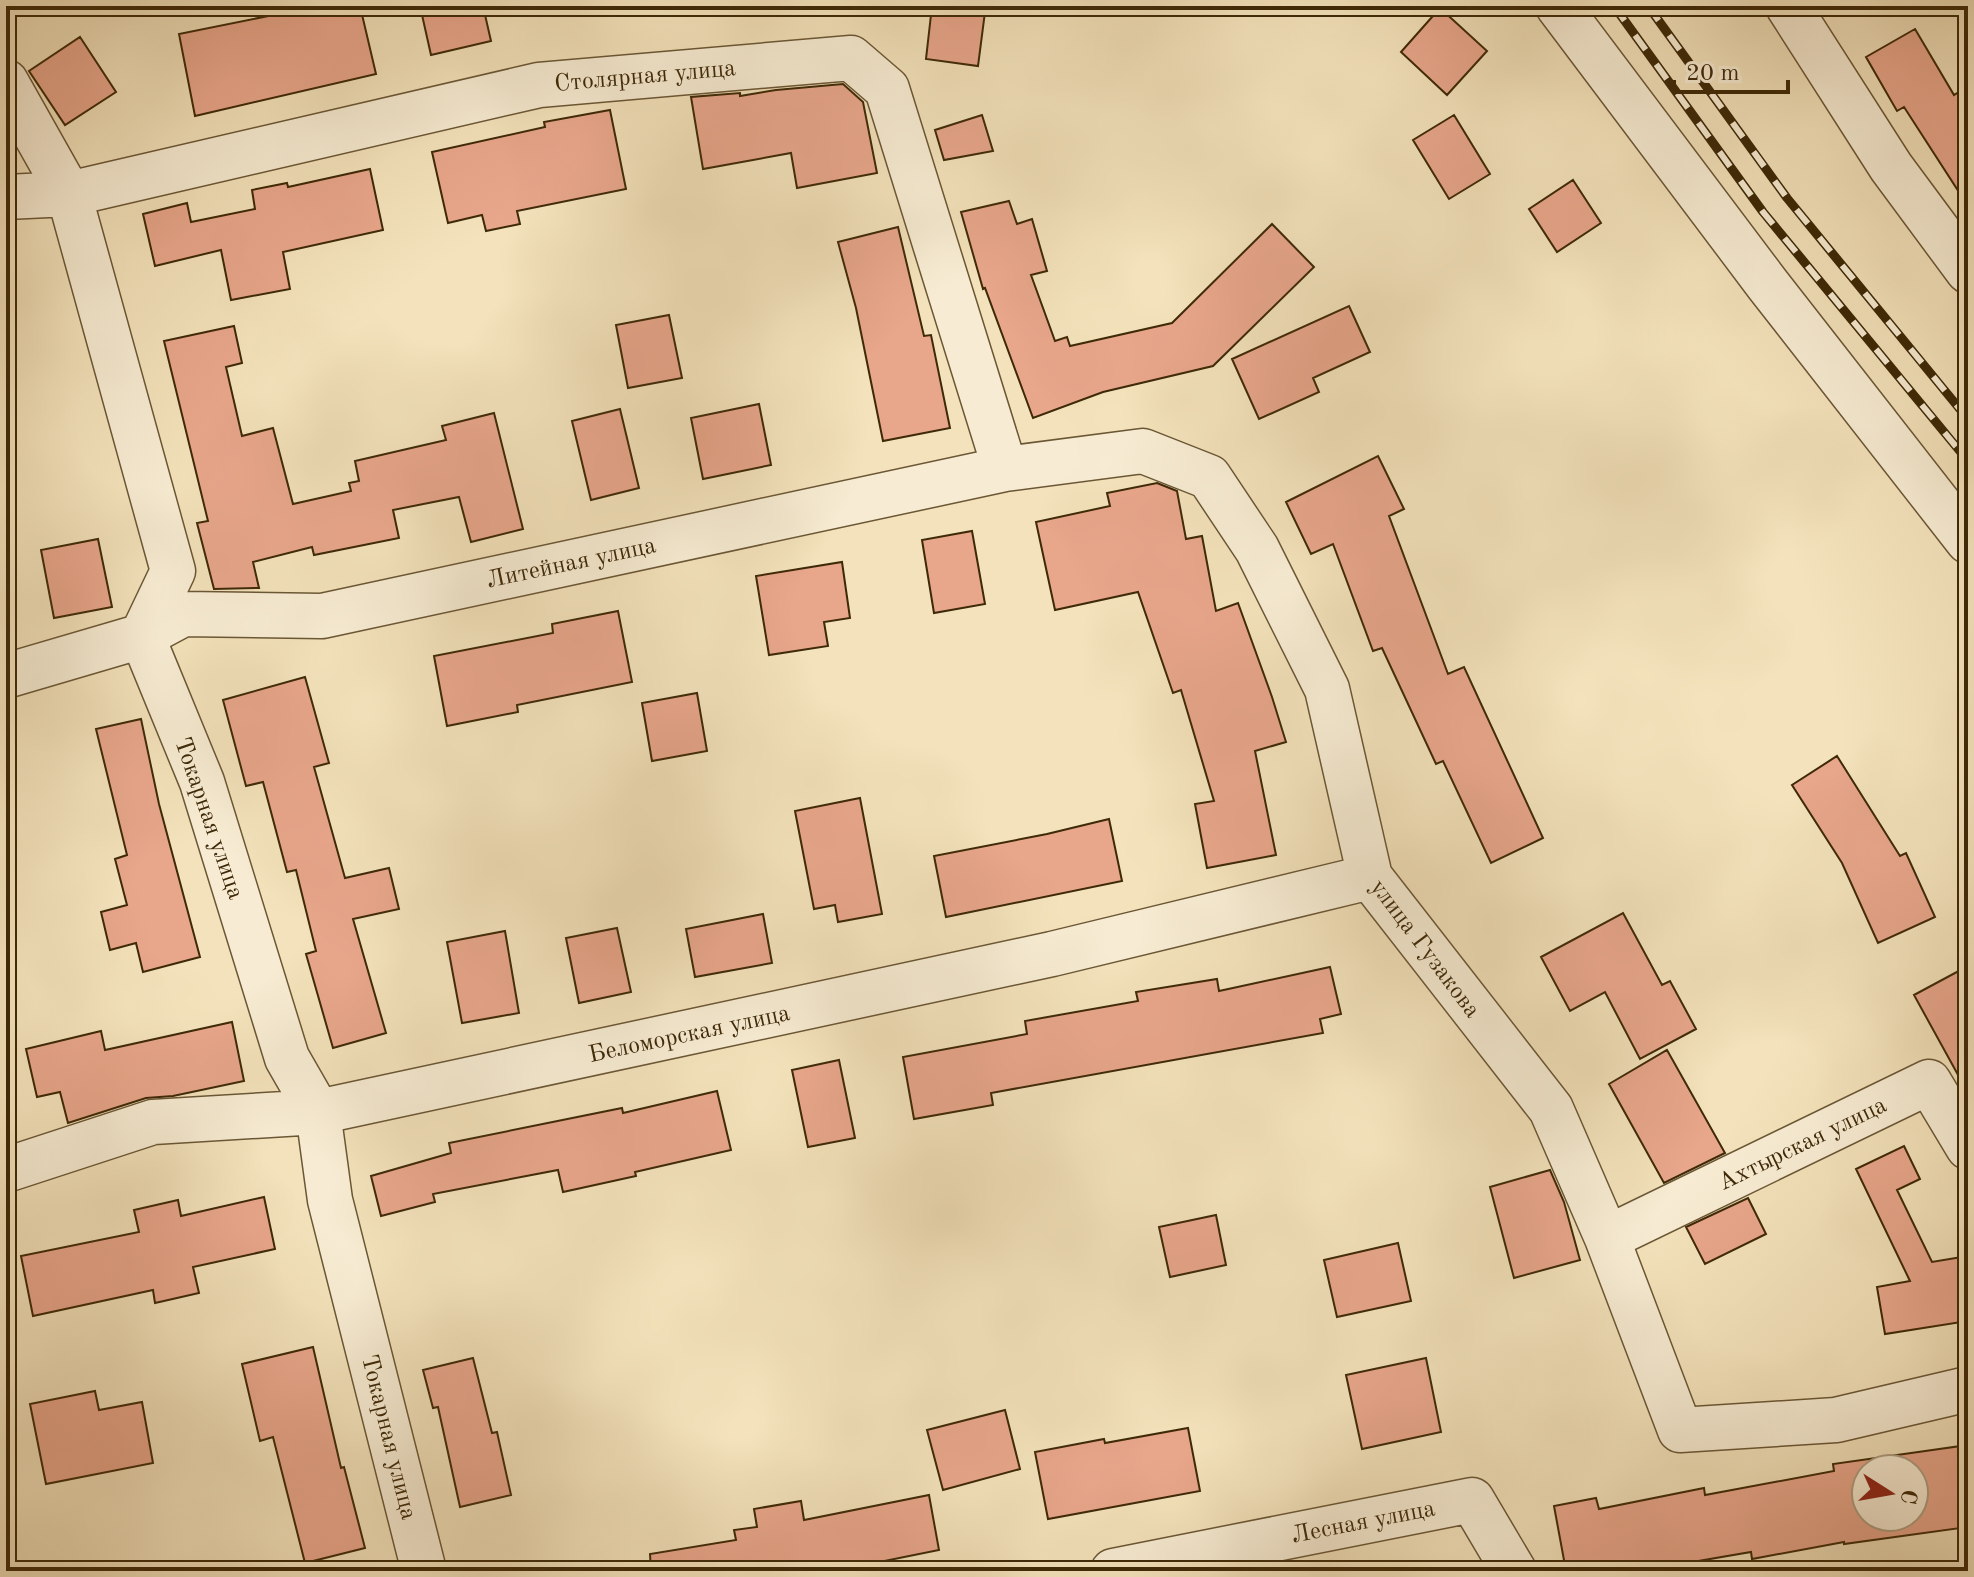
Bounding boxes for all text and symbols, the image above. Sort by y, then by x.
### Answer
scale bar [1674,44,1788,94]
street label: Столярная улица [554,57,737,97]
text: 20 m [1686,62,1740,86]
street label: Литейная улица [485,534,658,594]
street label: Токарная улица [169,735,247,903]
street label: улица Гузакова [1365,876,1484,1023]
street label: Беломорская улица [587,1002,792,1068]
street label: Ахтырская улица [1715,1094,1891,1196]
street label: Токарная улица [356,1352,420,1523]
north arrow [1850,1453,1930,1533]
text: С [1895,1487,1920,1506]
street label: Лесная улица [1290,1497,1437,1549]

